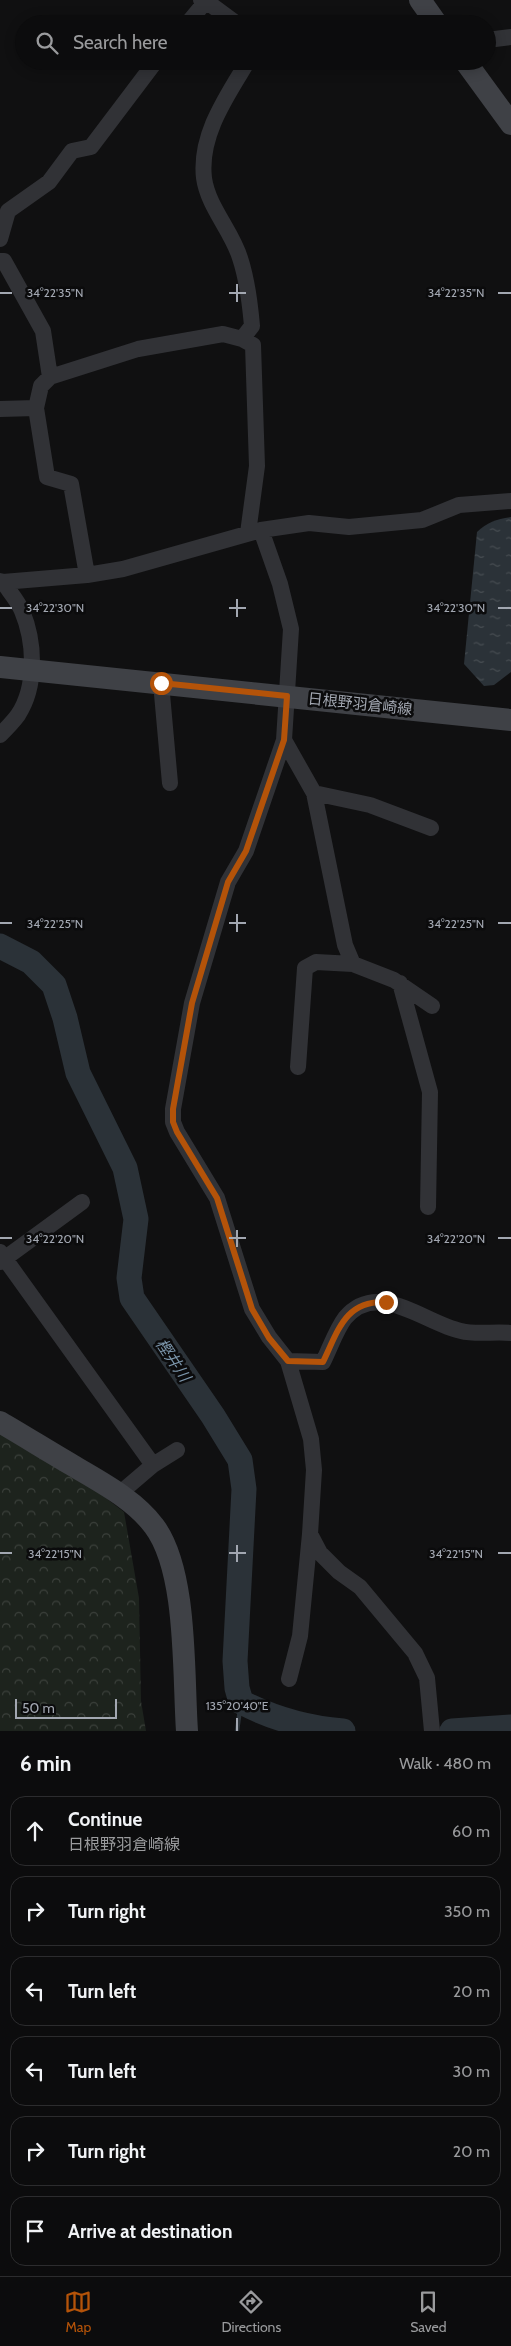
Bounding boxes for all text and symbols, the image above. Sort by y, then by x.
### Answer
search box [15,15,496,70]
icon: search [33,29,61,57]
text: Search here [73,31,167,54]
text: 34°22'35"N [27,285,83,300]
text: 34°22'35"N [428,285,484,300]
text: 34°22'30"N [26,600,84,615]
text: 34°22'30"N [427,600,485,615]
route start [150,672,173,695]
street label: 日根野羽倉崎線 [307,690,413,718]
text: 34°22'25"N [27,916,83,931]
text: 34°22'25"N [428,916,484,931]
text: 34°22'20"N [26,1231,84,1246]
text: 34°22'20"N [427,1231,485,1246]
route end [375,1291,398,1314]
water label: 樫井川 [152,1335,195,1387]
text: 34°22'15"N [28,1546,82,1561]
text: 34°22'15"N [429,1546,483,1561]
scale bar [15,1696,118,1719]
text: 135°20'40"E [206,1698,269,1713]
text: 50 m [22,1699,55,1717]
text: 6 min [20,1751,71,1776]
text: Walk · 480 m [399,1754,491,1773]
text: Continue [68,1808,142,1831]
icon: ahead [21,1817,49,1845]
text: 60 m [452,1822,490,1841]
text: 日根野羽倉崎線 [68,1835,180,1854]
icon: right [21,1897,49,1925]
text: Turn right [68,1900,146,1923]
text: 350 m [444,1902,490,1921]
icon: left [21,1977,49,2005]
text: Turn left [68,1980,136,2003]
text: 20 m [453,1982,490,2001]
icon: left [21,2057,49,2085]
text: Turn left [68,2060,136,2083]
text: 30 m [453,2062,490,2081]
icon: right [21,2137,49,2165]
text: Turn right [68,2140,146,2163]
text: 20 m [453,2142,490,2161]
icon: arrive [21,2217,49,2245]
text: Arrive at destination [68,2220,232,2243]
tab: Map [64,2288,92,2336]
tab: Directions [221,2288,281,2336]
tab: Saved [410,2288,447,2336]

